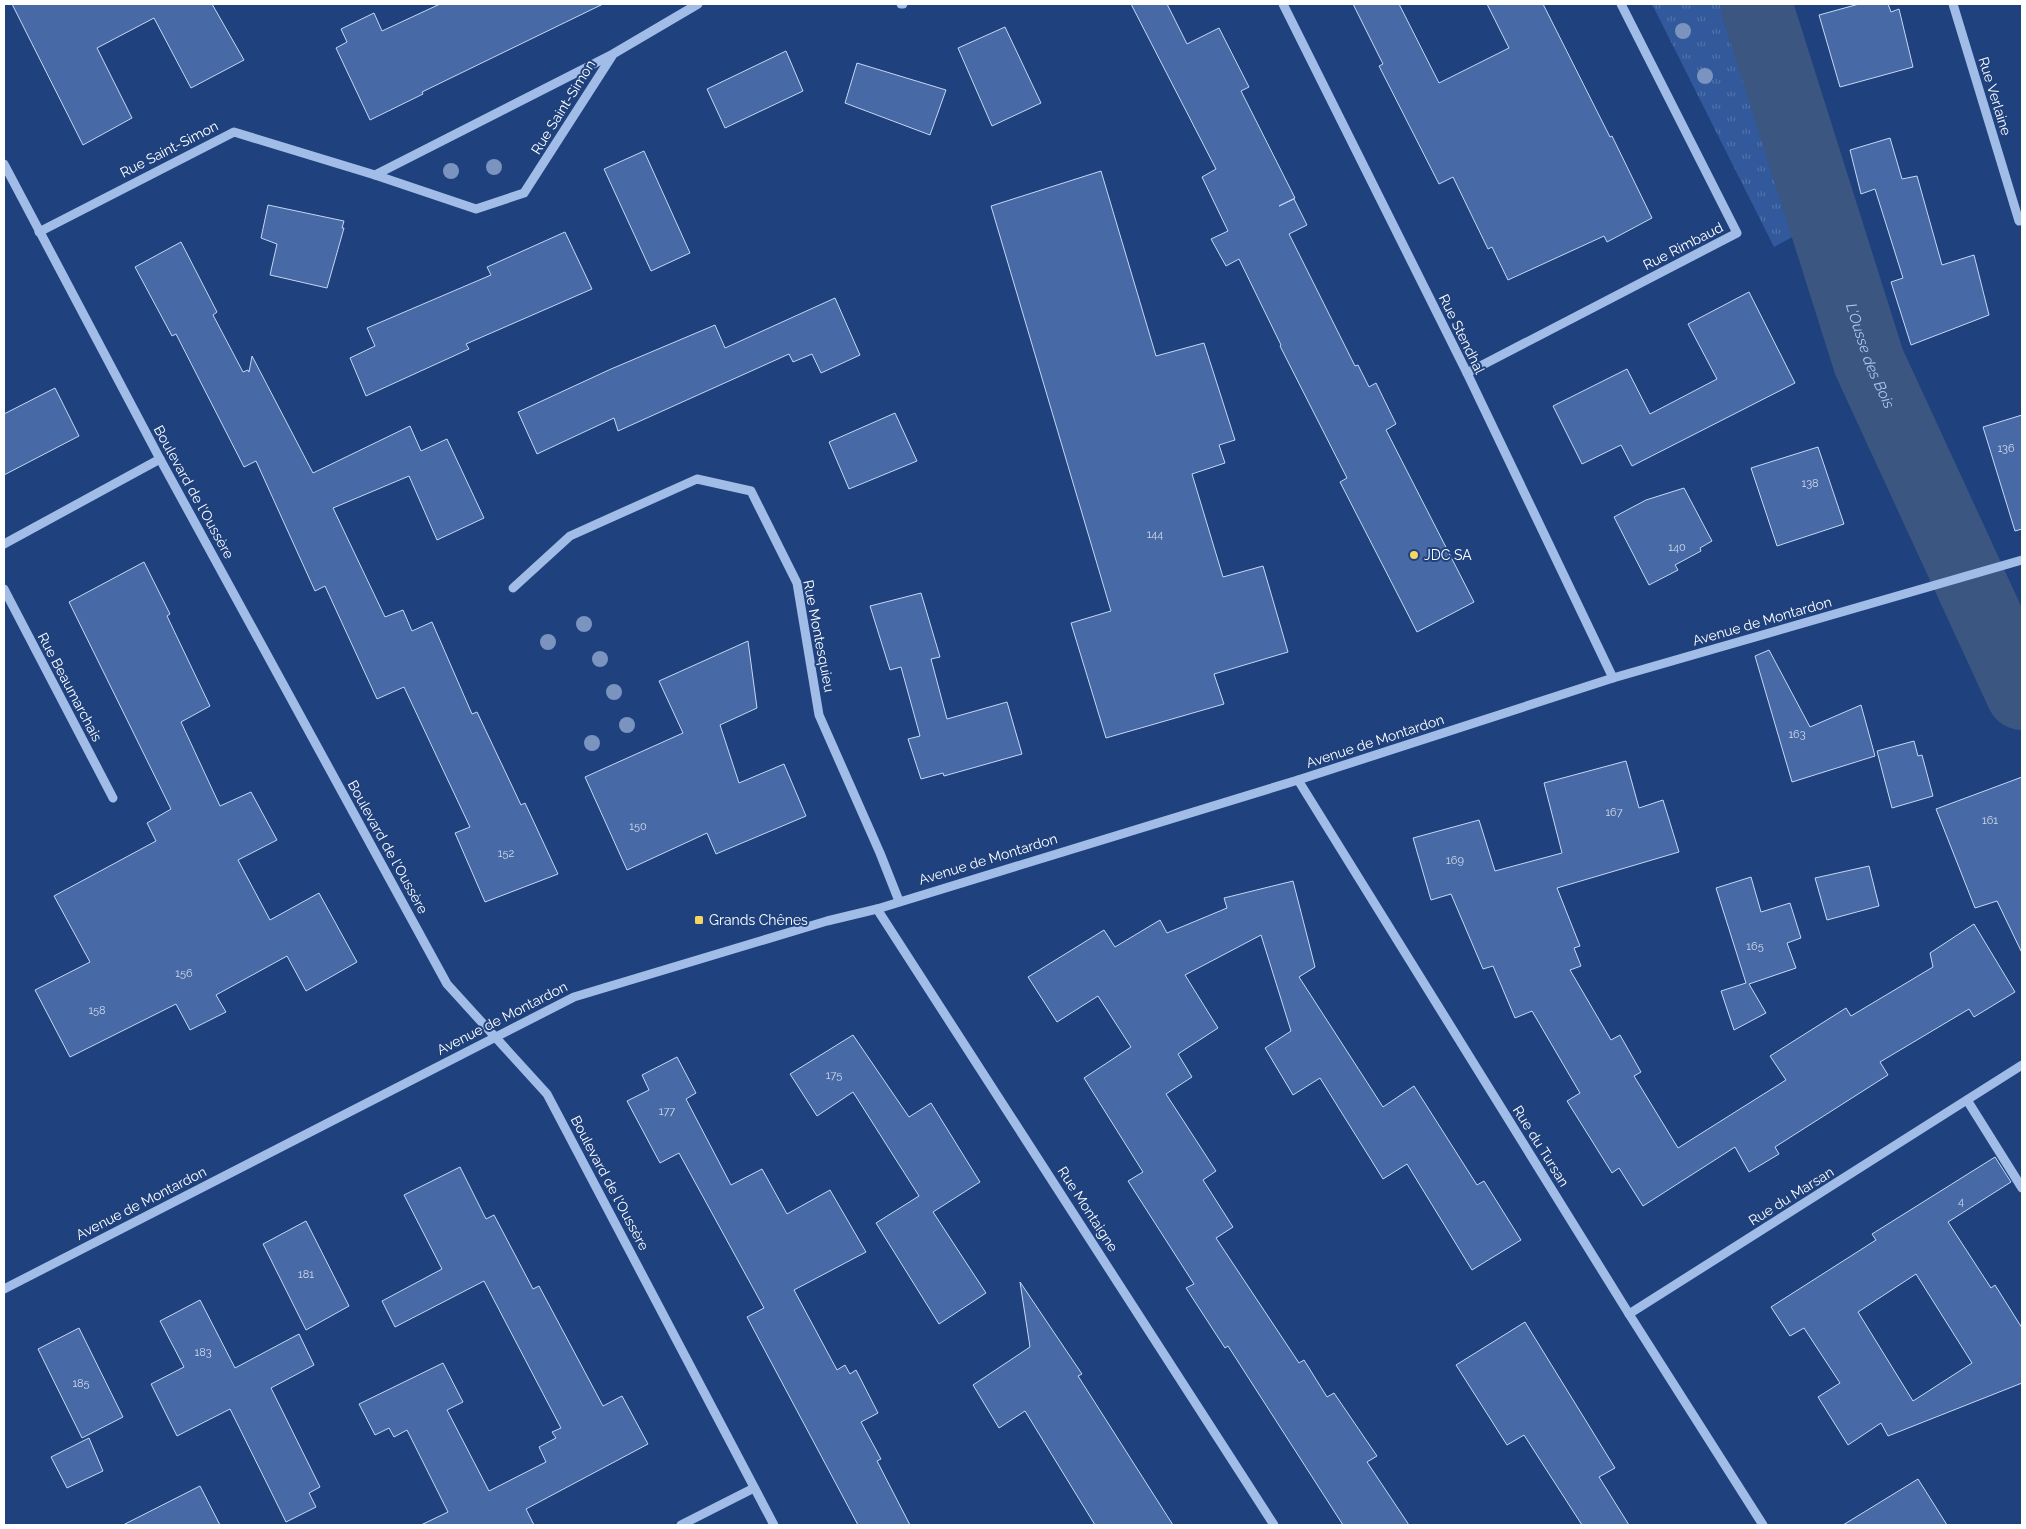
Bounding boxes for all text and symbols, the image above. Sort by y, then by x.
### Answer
street label: Rue Verlaine [1975,55,2015,137]
street label: Rue Saint-Simon [528,57,598,157]
street label: Rue Saint-Simon [117,117,221,181]
street label: Rue Rimbaud [1640,219,1726,273]
street label: Rue Stendhal [1436,291,1488,377]
water label: L'Ousse des Bois [1842,301,1898,411]
street label: Boulevard de l'Oussère [151,423,237,561]
house number: 136 [1997,442,2015,455]
house number: 138 [1801,477,1819,490]
house number: 144 [1147,528,1163,541]
house number: 140 [1668,541,1686,554]
place label: JDC SA [1424,547,1472,563]
marker: JDC SA [1408,549,1420,561]
street label: Rue Montesquieu [800,579,838,693]
street label: Avenue de Montardon [1691,593,1833,649]
street label: Rue Beaumarchais [35,630,106,744]
street label: Avenue de Montardon [1304,711,1446,771]
house number: 163 [1788,728,1806,741]
street label: Boulevard de l'Oussère [345,778,431,916]
house number: 167 [1605,806,1623,819]
house number: 161 [1982,814,1998,827]
house number: 150 [629,820,647,833]
street label: Avenue de Montardon [917,830,1059,888]
house number: 152 [498,847,514,860]
house number: 169 [1446,854,1464,867]
place label: Grands Chênes [709,912,808,928]
marker: Grands Chênes [693,914,705,926]
house number: 165 [1746,940,1764,953]
house number: 156 [175,967,193,980]
street label: Avenue de Montardon [434,978,570,1058]
house number: 158 [88,1004,106,1017]
house number: 175 [826,1069,842,1082]
street label: Rue du Tursan [1510,1103,1572,1189]
house number: 177 [659,1105,675,1118]
street label: Boulevard de l'Oussère [568,1113,652,1253]
street label: Avenue de Montardon [73,1163,209,1243]
street label: Rue Montaigne [1055,1163,1121,1255]
street label: Rue du Marsan [1746,1164,1836,1228]
house number: 4 [1958,1195,1964,1208]
house number: 181 [298,1268,314,1281]
house number: 183 [194,1346,212,1359]
house number: 185 [72,1377,90,1390]

